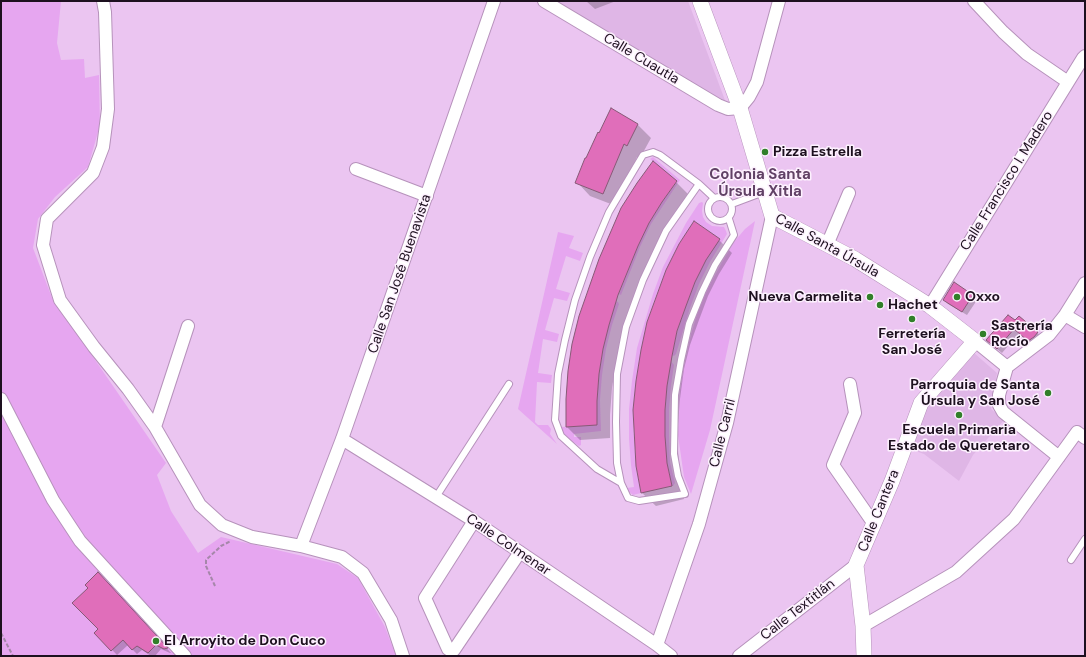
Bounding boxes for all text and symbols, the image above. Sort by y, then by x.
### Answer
street label: Calle Cuautla [600,30,682,88]
street label: Calle Francisco I. Madero [957,108,1057,254]
place label: Pizza Estrella [773,144,862,160]
marker: Pizza Estrella [760,147,770,157]
district label: Colonia Santa Úrsula Xitla [709,166,811,201]
street label: Calle San José Buenavista [365,192,435,356]
street label: Calle Santa Úrsula [772,210,882,282]
place label: Nueva Carmelita [748,289,862,305]
place label: Oxxo [965,289,1000,305]
marker: Nueva Carmelita [865,292,875,302]
marker: Oxxo [952,292,962,302]
place label: Hachet [888,297,938,313]
marker: Hachet [875,300,885,310]
marker: Ferretería San José [907,314,917,324]
place label: Sastrería Rocío [991,318,1053,350]
place label: Ferretería San José [878,326,946,358]
marker: Sastrería Rocío [978,329,988,339]
place label: Parroquia de Santa Úrsula y San José [910,377,1040,410]
marker: Parroquia de Santa Úrsula y San José [1043,388,1053,398]
street label: Calle Carril [706,397,740,469]
marker: Escuela Primaria Estado de Queretaro [954,410,964,420]
place label: Escuela Primaria Estado de Queretaro [888,422,1030,454]
street label: Calle Cantera [855,467,903,555]
street label: Calle Colmenar [463,511,553,579]
street label: Calle Textitlán [757,576,839,644]
place label: El Arroyito de Don Cuco [164,633,326,649]
marker: El Arroyito de Don Cuco [151,636,161,646]

